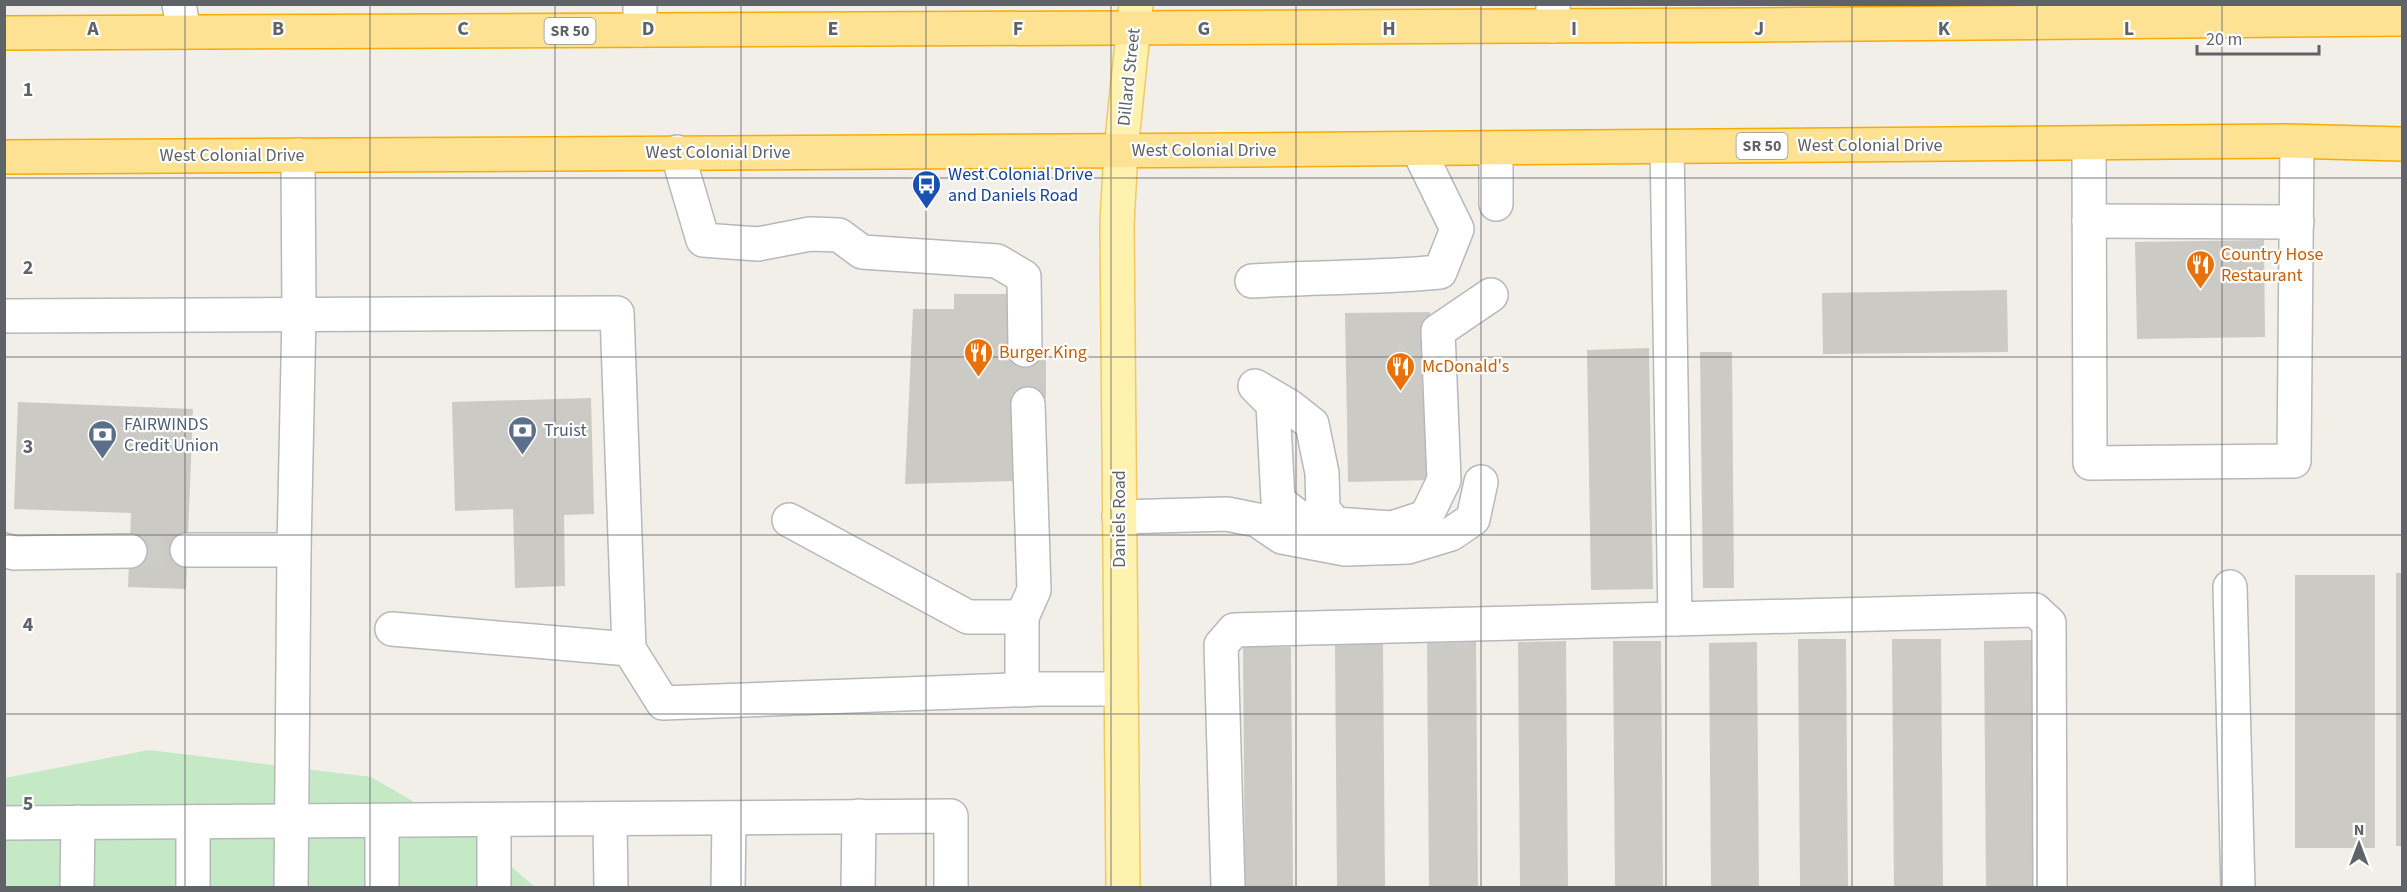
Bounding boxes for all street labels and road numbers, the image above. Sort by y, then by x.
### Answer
road number: SR 50 [544,18,596,44]
street label: Dillard Street [1111,27,1147,127]
road number: SR 50 [1736,133,1788,159]
street label: West Colonial Drive [1798,133,1943,158]
street label: West Colonial Drive [1132,138,1277,163]
street label: West Colonial Drive [646,140,791,165]
street label: West Colonial Drive [160,143,305,168]
street label: Daniels Road [1107,470,1132,568]

